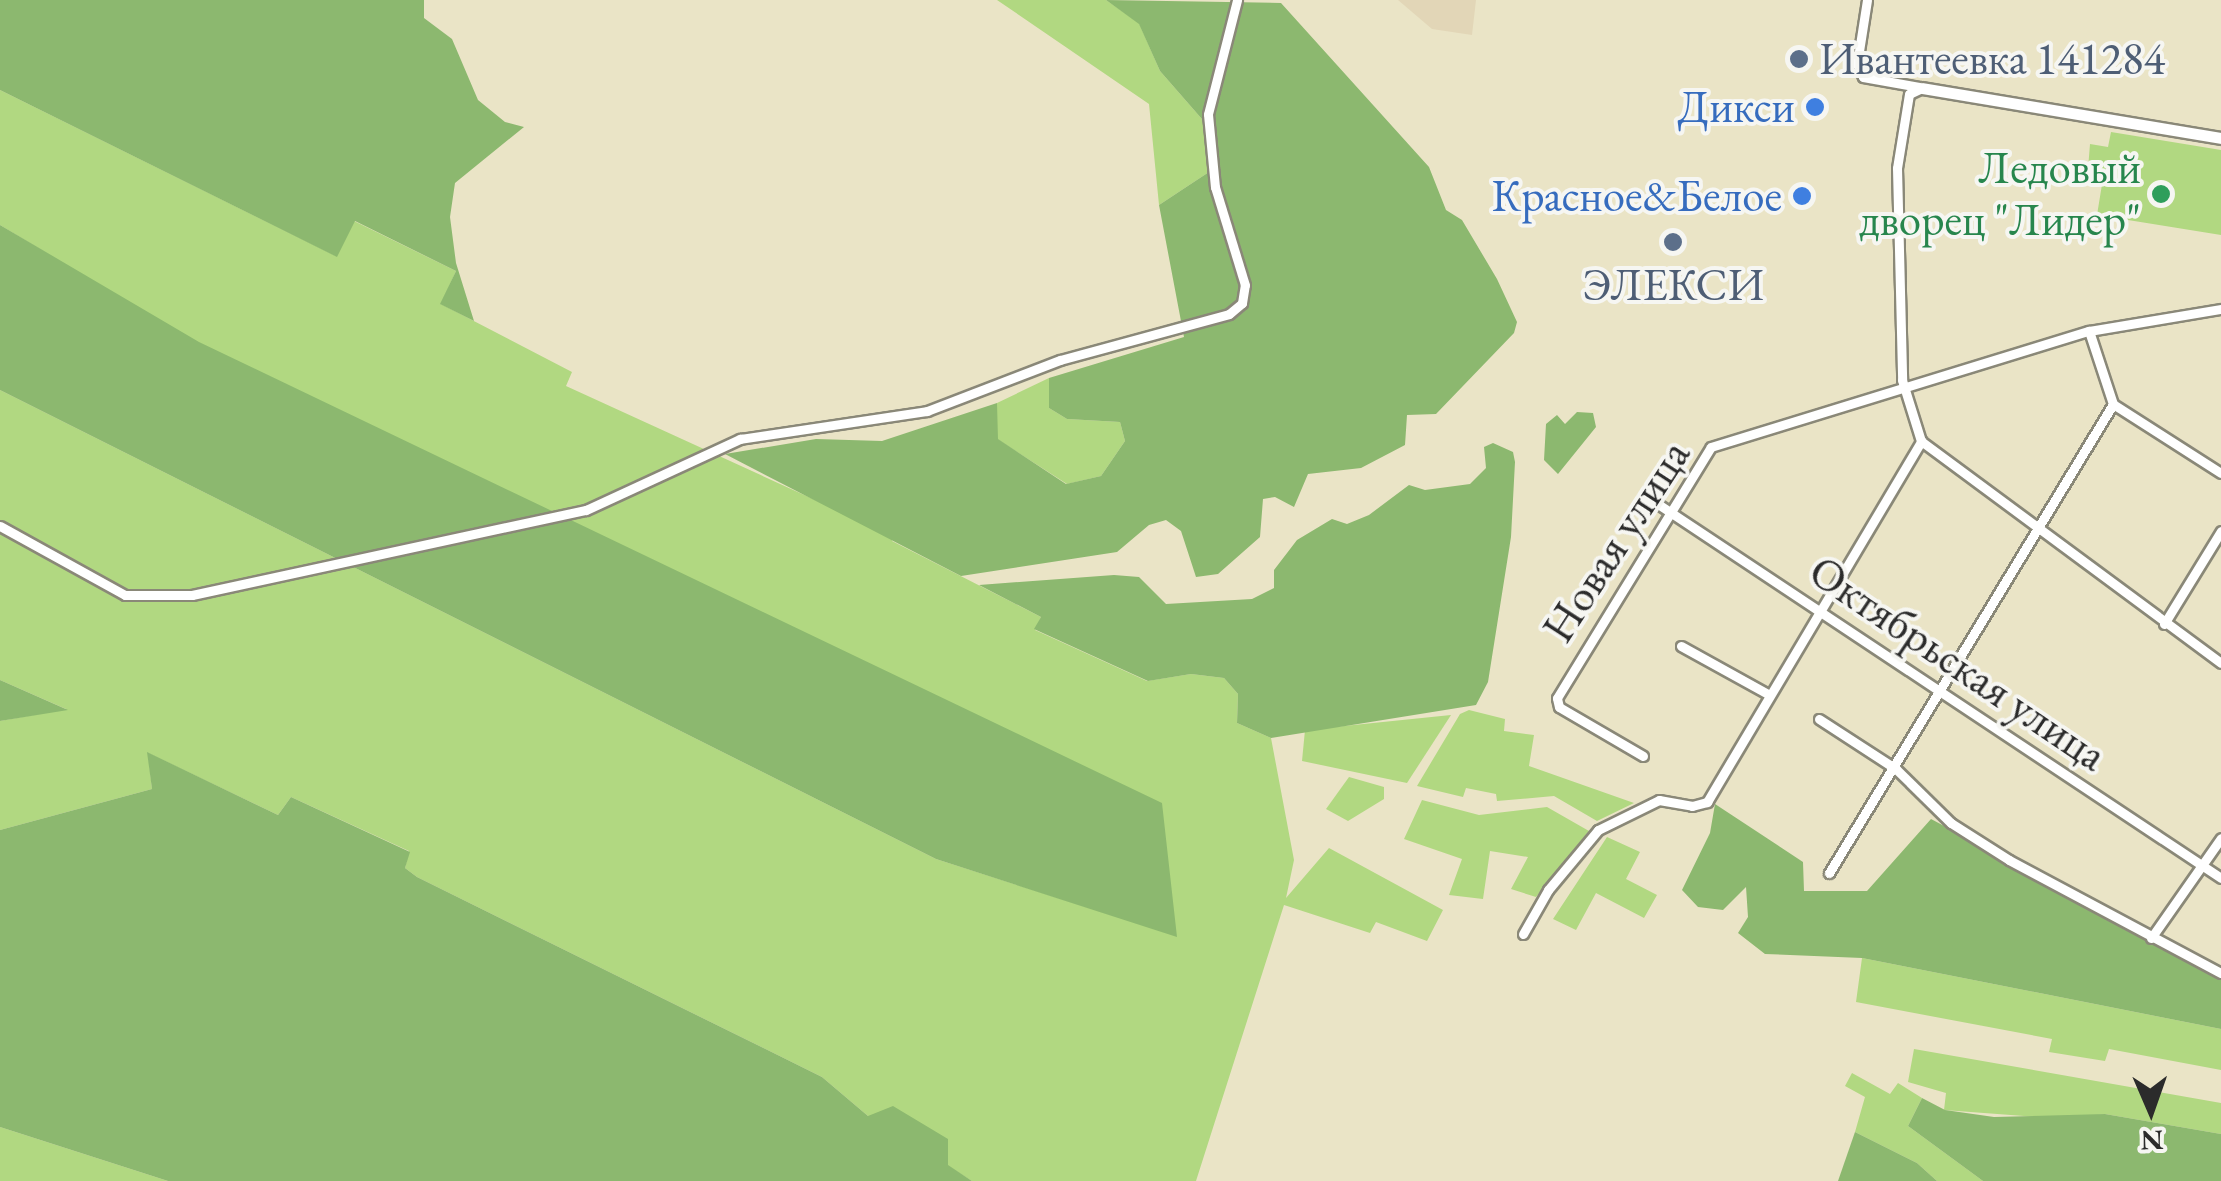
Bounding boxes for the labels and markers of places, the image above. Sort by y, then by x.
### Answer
place label: Ивантеевка 141284 [1819,32,2165,86]
marker: Ивантеевка 141284 [1788,48,1810,70]
place label: Дикси [1678,80,1795,134]
marker: Дикси [1804,96,1826,118]
place label: Ледовый дворец "Лидер" [1859,141,2141,247]
place label: Красное&Белое [1491,169,1782,223]
marker: Ледовый дворец "Лидер" [2150,183,2172,205]
marker: Красное&Белое [1791,185,1813,207]
marker: ЭЛЕКСИ [1662,231,1684,253]
place label: ЭЛЕКСИ [1582,258,1764,312]

